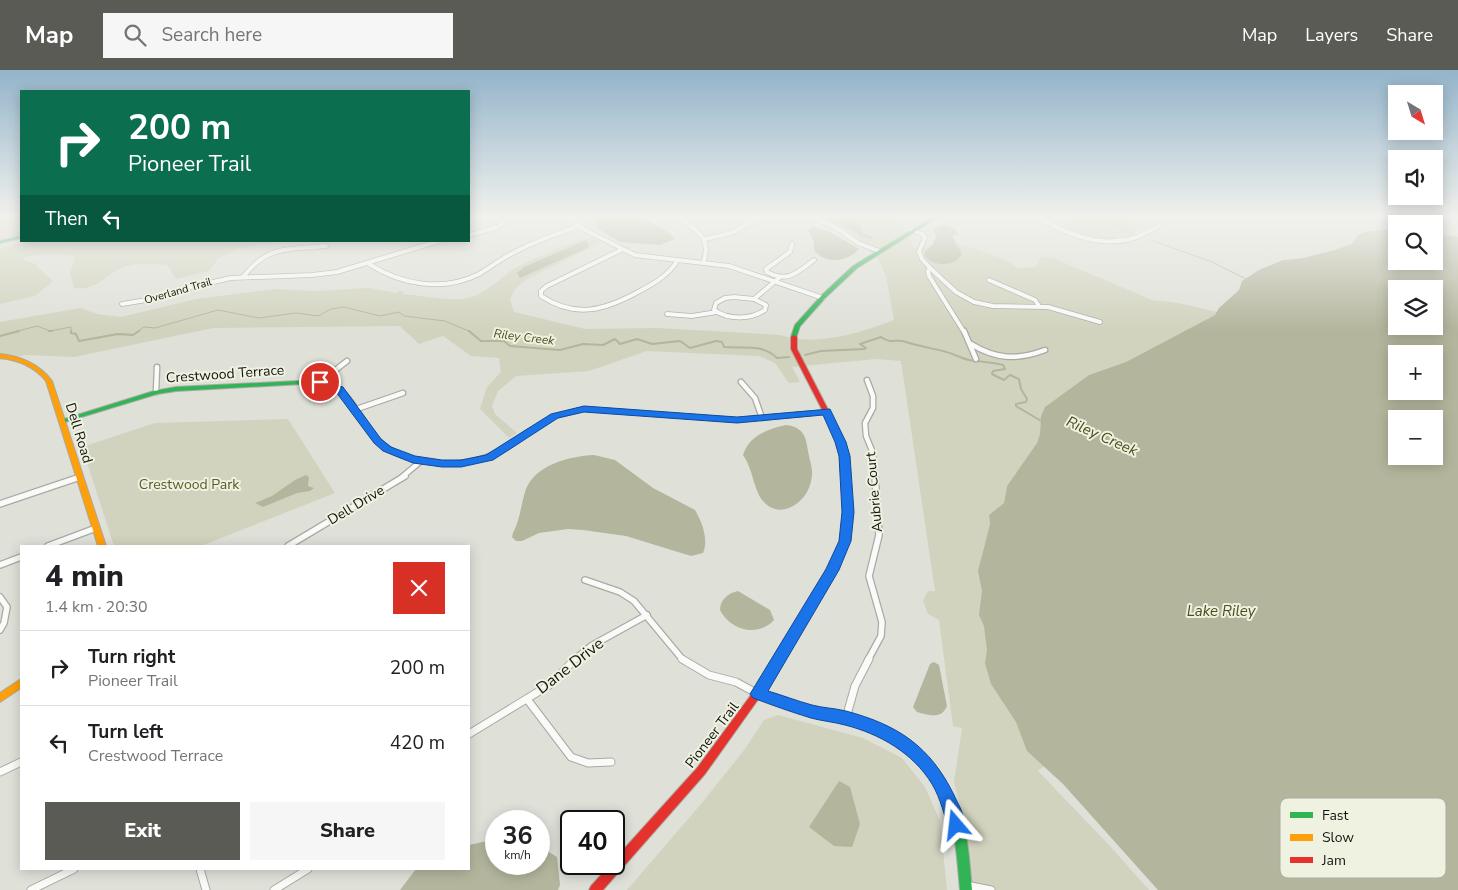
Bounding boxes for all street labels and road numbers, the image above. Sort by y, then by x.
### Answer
street label: Overland Trail [142,274,214,308]
street label: Crestwood Terrace [165,360,285,388]
street label: Dell Road [61,400,97,466]
street label: Aubrie Court [861,451,887,533]
street label: Dell Drive [324,481,388,529]
street label: Dane Drive [532,633,608,699]
street label: Pioneer Trail [681,697,744,772]

